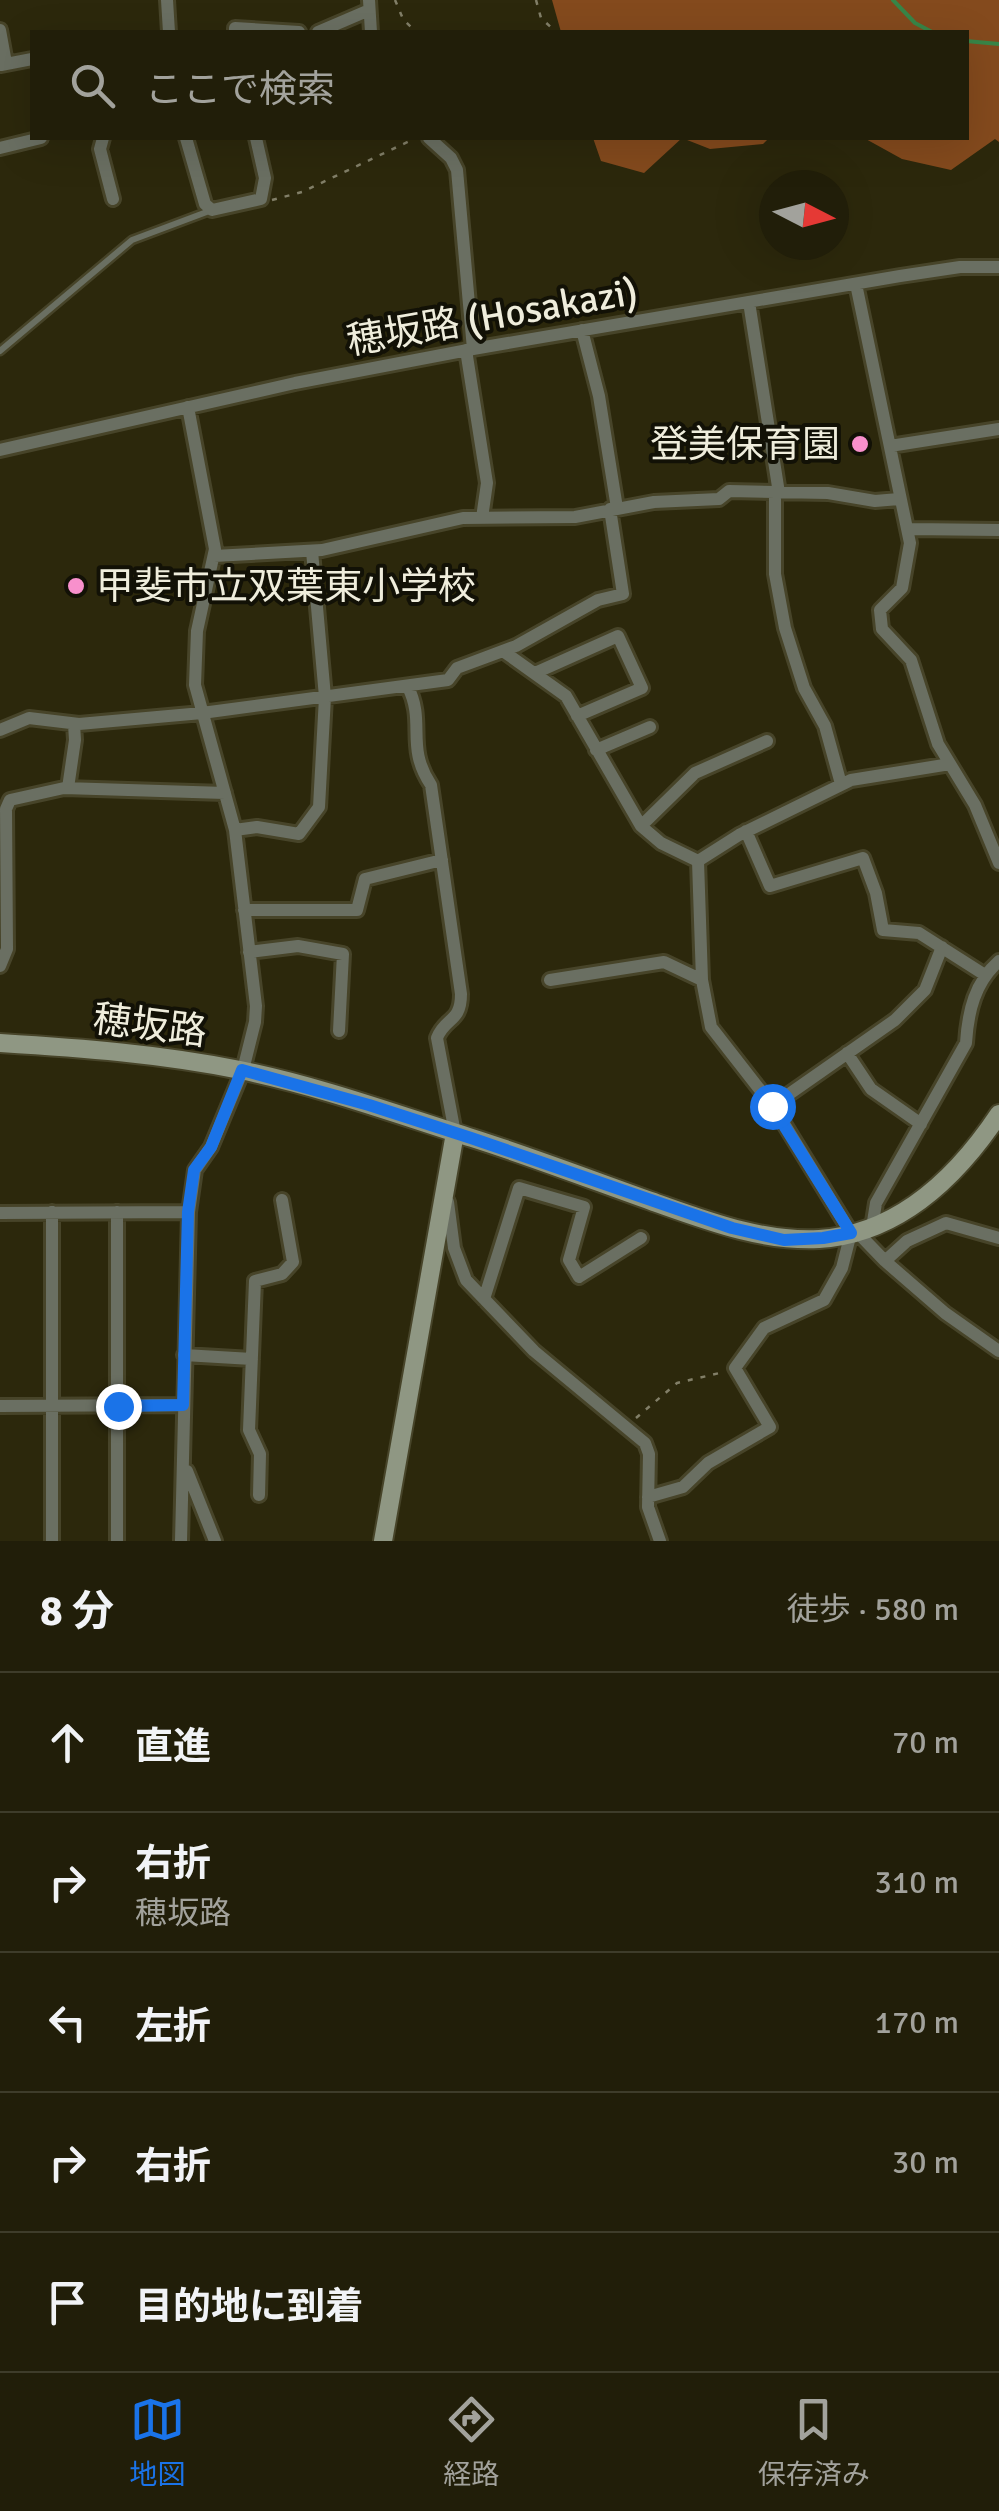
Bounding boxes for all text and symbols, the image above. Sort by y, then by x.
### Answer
search box [30,30,969,140]
icon: search [65,58,120,113]
text: ここで検索 [145,66,335,113]
north arrow [759,170,849,260]
street label: 穂坂路 (Hosakazi) [343,268,641,365]
place label: 登美保育園 [650,421,840,468]
marker: 登美保育園 [849,433,871,455]
place label: 甲斐市立双葉東小学校 [96,563,476,610]
marker: 甲斐市立双葉東小学校 [65,575,87,597]
street label: 穂坂路 [90,995,209,1056]
route start [750,1084,796,1130]
route end [96,1384,142,1430]
text: 8 分 [40,1586,114,1637]
text: 徒歩 · 580 m [787,1590,959,1629]
icon: ahead [40,1715,95,1770]
text: 直進 [135,1723,211,1770]
text: 70 m [892,1723,959,1762]
text: 右折 [135,1840,211,1887]
icon: right [40,1855,95,1910]
text: 310 m [875,1863,959,1902]
text: 穂坂路 [135,1894,231,1933]
icon: left [40,1995,95,2050]
text: 左折 [135,2003,211,2050]
text: 170 m [875,2003,959,2042]
icon: right [40,2135,95,2190]
text: 右折 [135,2143,211,2190]
text: 30 m [892,2143,959,2182]
icon: arrive [40,2275,95,2330]
text: 目的地に到着 [135,2283,363,2330]
tab: 地図 [129,2392,185,2492]
tab: 経路 [443,2392,500,2492]
tab: 保存済み [758,2392,870,2492]

